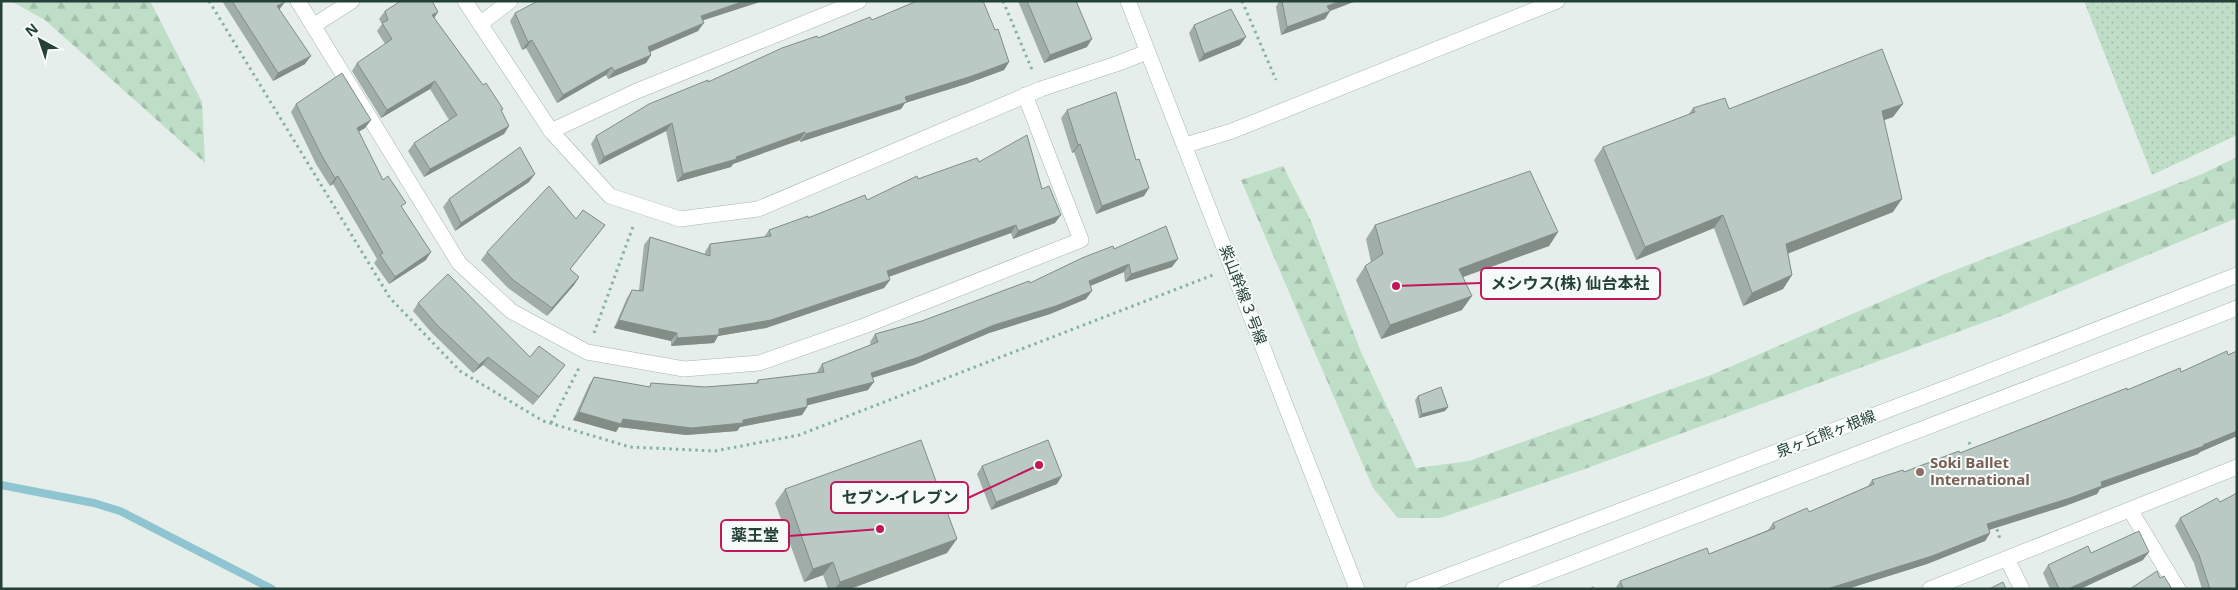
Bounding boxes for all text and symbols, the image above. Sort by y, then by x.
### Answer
north arrow [15,15,65,65]
text: N [21,19,42,41]
street label: 紫山幹線３号線 [1216,242,1272,347]
callout: メシウス(株) 仙台本社 [1481,268,1660,299]
text: メシウス(株) 仙台本社 [1490,272,1650,294]
street label: 泉ヶ丘熊ヶ根線 [1773,405,1878,461]
place label: Soki Ballet International [1930,452,2030,489]
marker: Soki Ballet International [1914,466,1926,478]
callout: セブン-イレブン [831,482,968,513]
text: セブン-イレブン [841,486,959,508]
callout: 薬王堂 [721,520,789,551]
text: 薬王堂 [731,524,779,546]

